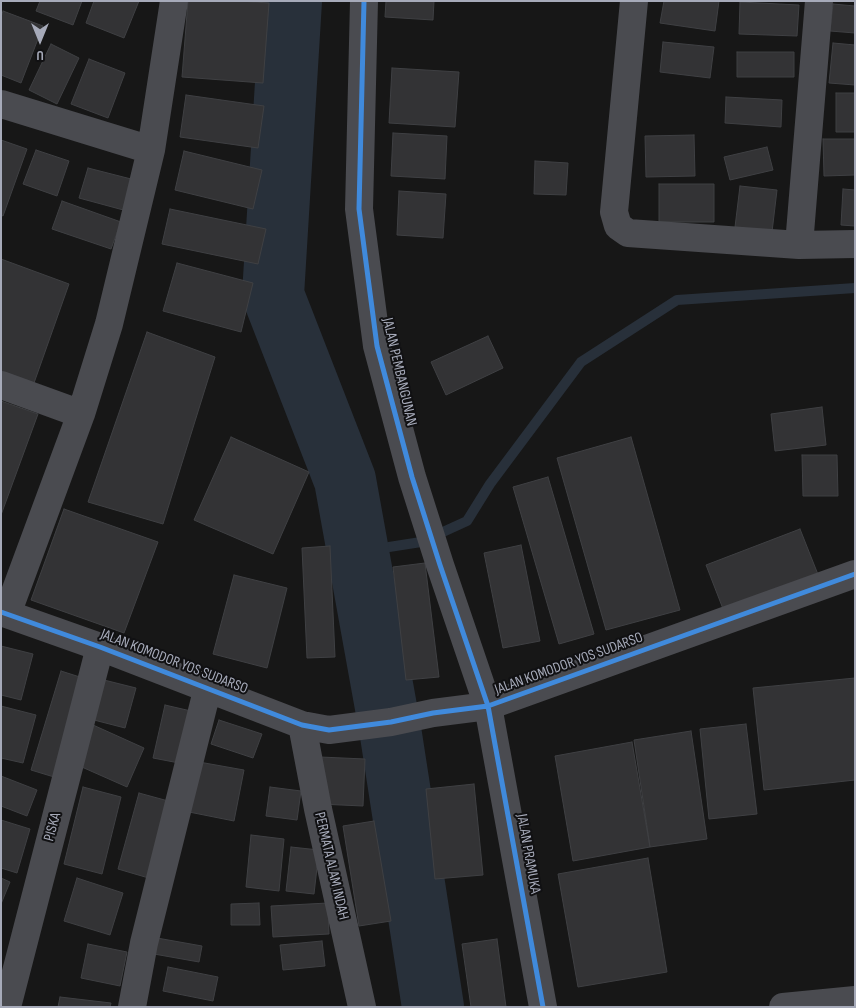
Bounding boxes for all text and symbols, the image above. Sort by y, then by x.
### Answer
north arrow [15,15,65,65]
text: U [36,47,44,64]
street label: JALAN PEMBANGUNAN [378,316,420,428]
street label: JALAN KOMODOR YOS SUDARSO [98,626,250,698]
street label: JALAN KOMODOR YOS SUDARSO [492,629,646,699]
street label: PERMATA ALAM INDAH [310,810,352,922]
street label: PISKA [41,811,65,843]
street label: JALAN PRAMUKA [512,813,544,895]

